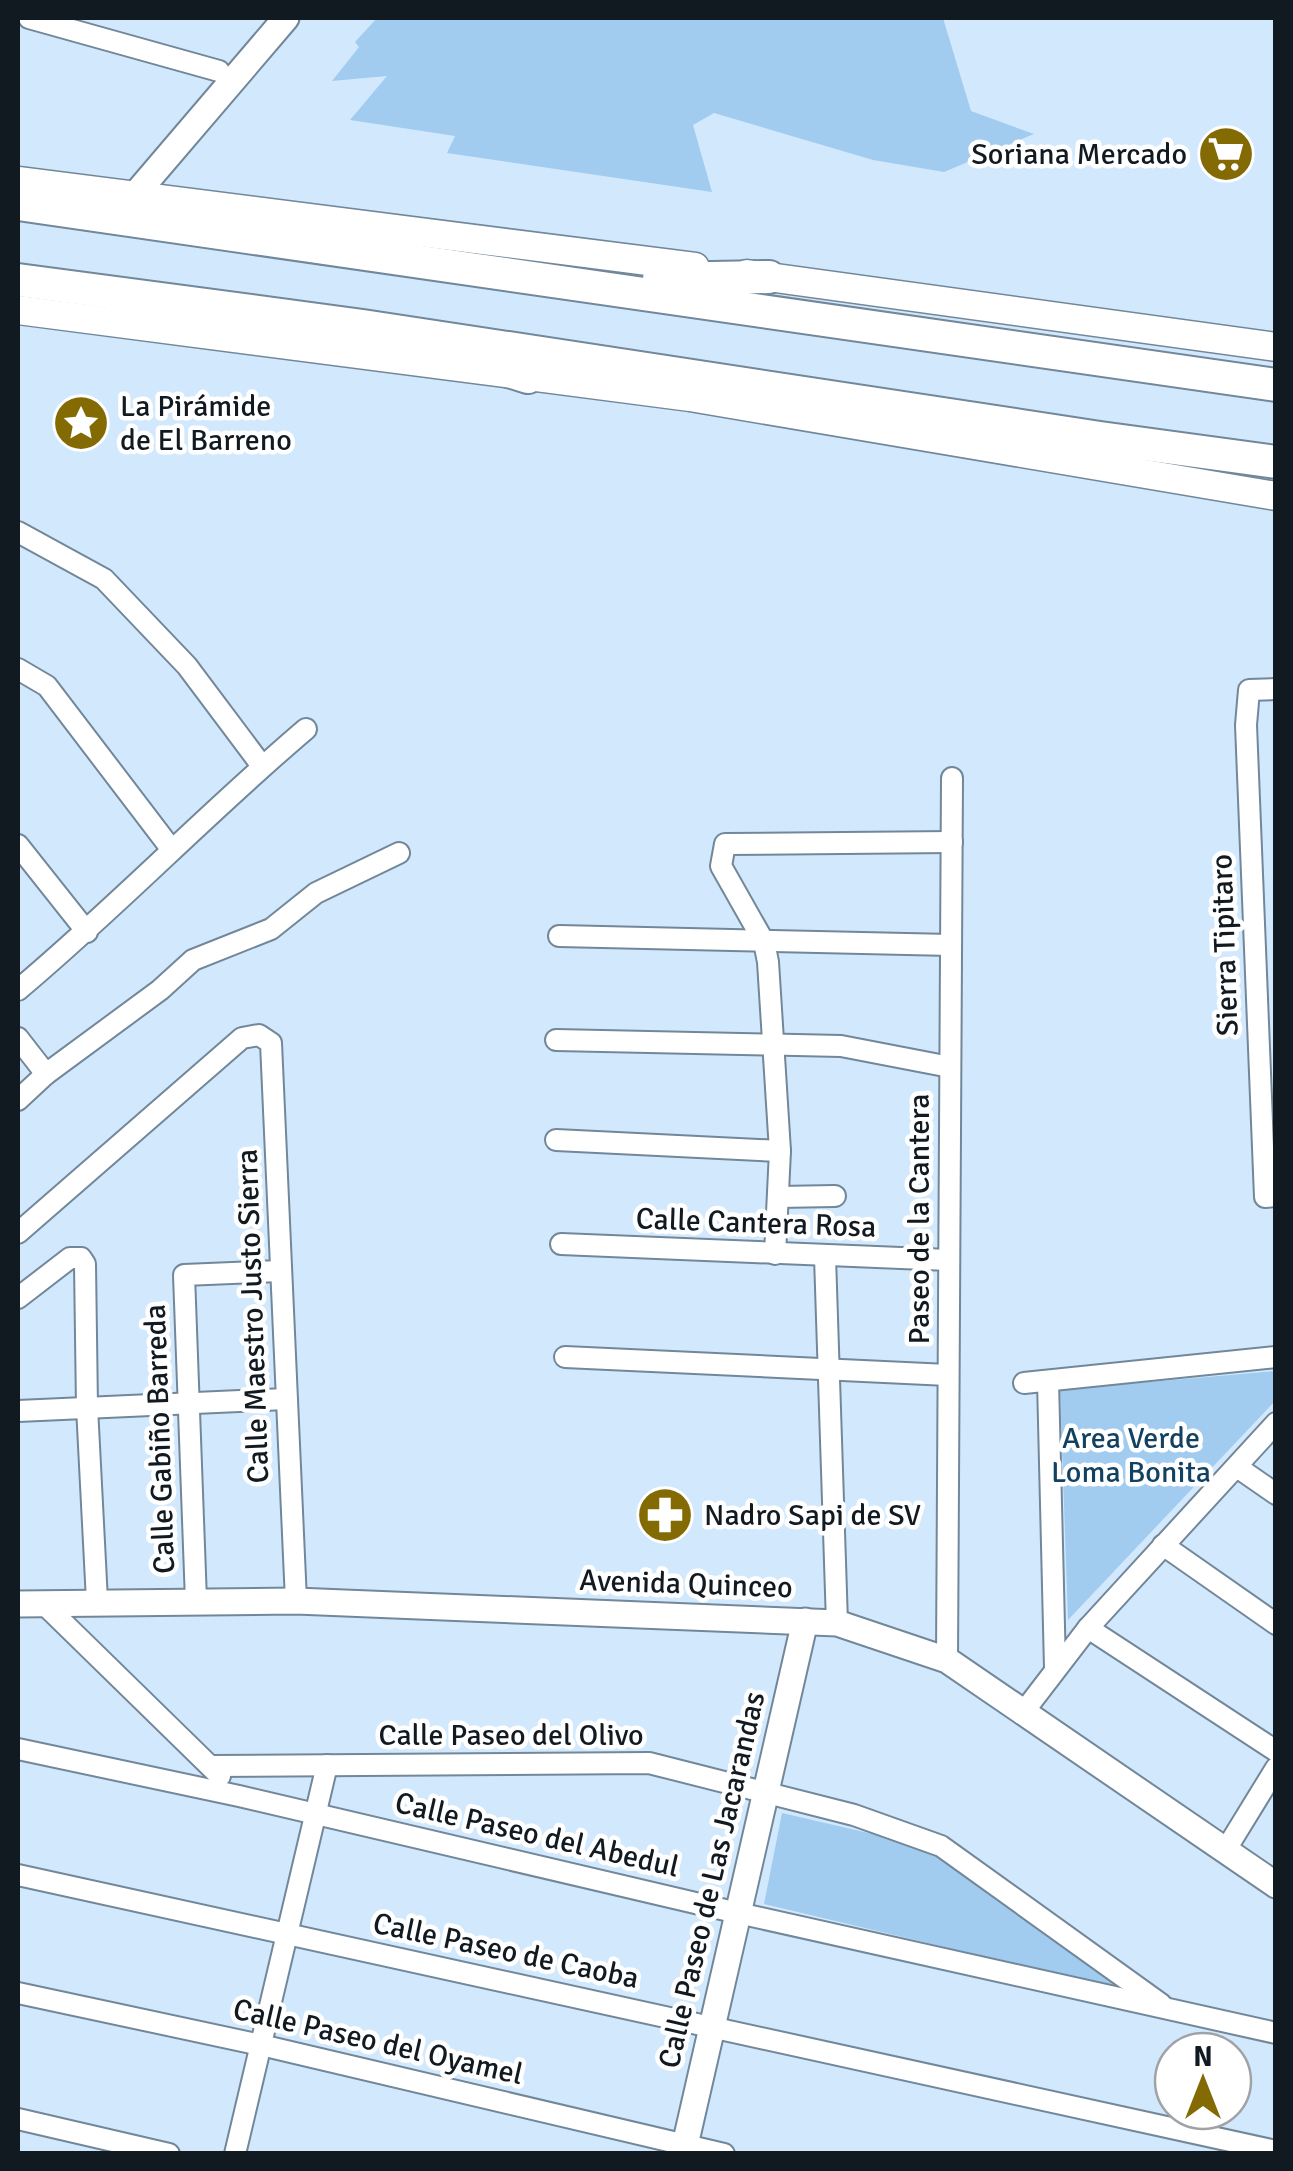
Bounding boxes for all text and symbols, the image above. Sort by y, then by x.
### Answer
supermarket icon: Soriana Mercado [1196,124,1256,184]
place label: Soriana Mercado [971,136,1187,173]
place label: La Pirámide de El Barreno [120,388,292,459]
place icon: La Pirámide de El Barreno [51,393,111,453]
street label: Sierra Tipitaro [1203,853,1247,1037]
street label: Paseo de la Cantera [901,1094,938,1344]
street label: Calle Maestro Justo Sierra [229,1148,277,1484]
street label: Calle Cantera Rosa [635,1200,877,1246]
street label: Calle Gabiño Barreda [137,1304,183,1574]
park label: Area Verde Loma Bonita [1051,1420,1211,1491]
pharmacy icon: Nadro Sapi de SV [635,1485,695,1545]
place label: Nadro Sapi de SV [704,1497,921,1534]
street label: Avenida Quinceo [579,1562,793,1606]
street label: Calle Paseo de Las Jacarandas [651,1688,773,2072]
street label: Calle Paseo del Olivo [378,1717,644,1754]
street label: Calle Paseo del Abedul [391,1784,683,1886]
street label: Calle Paseo de Caoba [370,1905,642,1997]
street label: Calle Paseo del Oyamel [229,1991,527,2093]
north arrow [1153,2031,1253,2131]
text: N [1193,2040,1213,2074]

